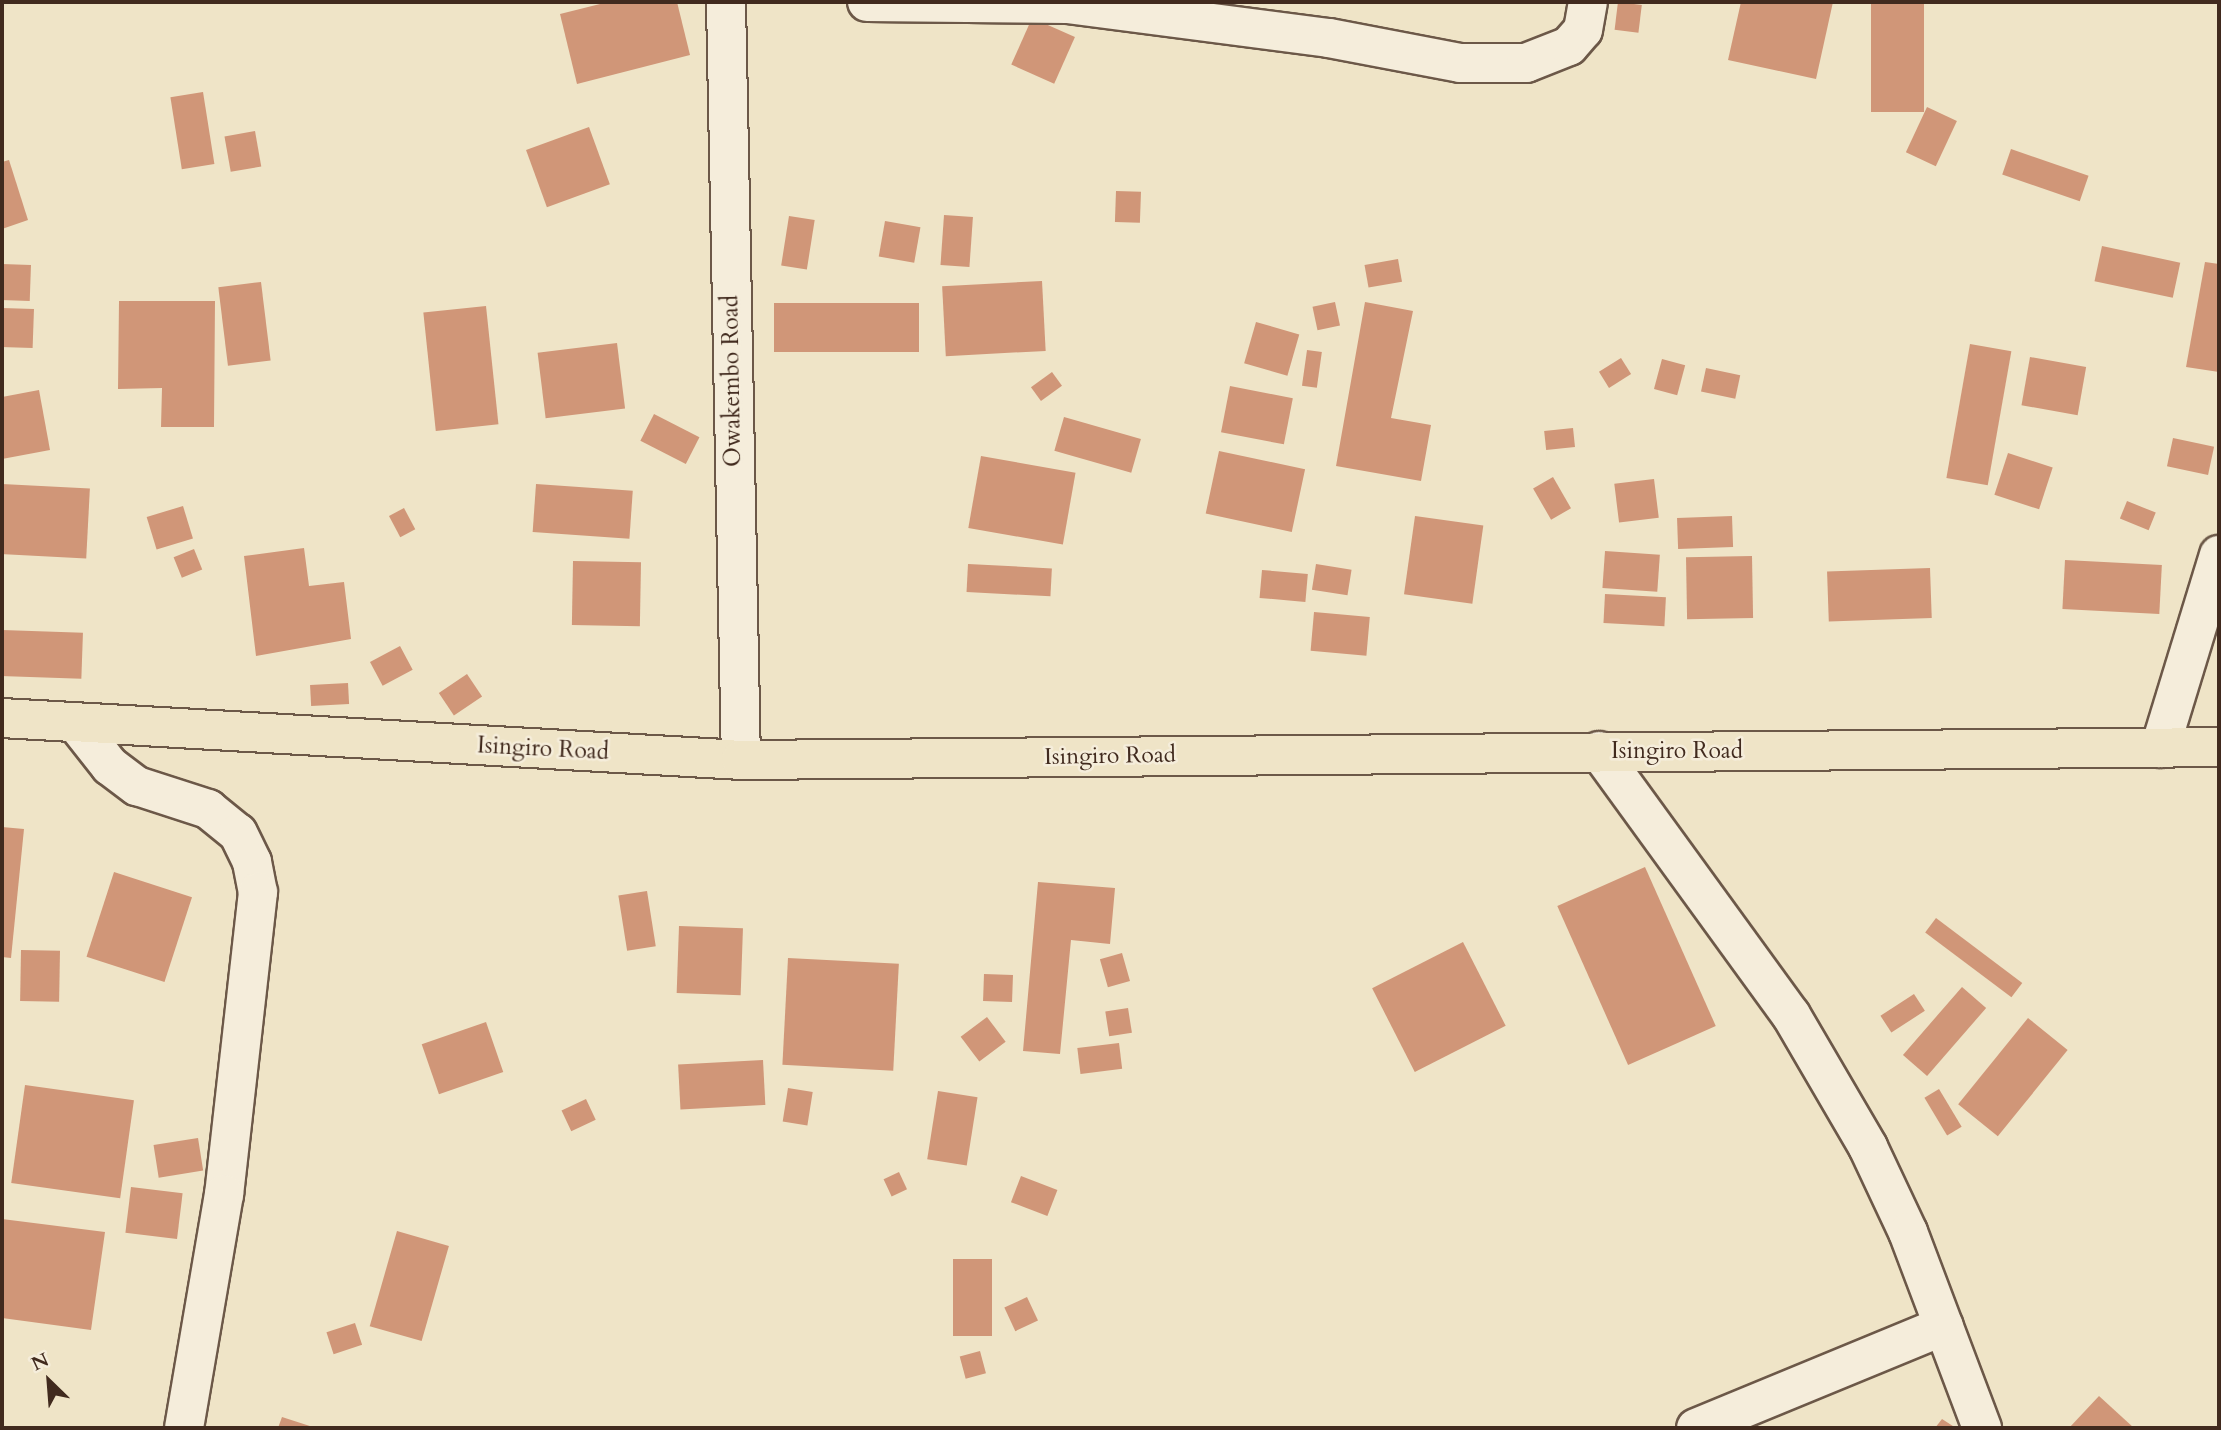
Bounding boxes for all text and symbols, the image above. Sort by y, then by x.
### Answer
street label: Owakembo Road [717,295,747,467]
street label: Isingiro Road [476,732,610,766]
street label: Isingiro Road [1611,737,1743,765]
street label: Isingiro Road [1044,741,1176,771]
north arrow [14,1346,84,1416]
text: N [27,1347,53,1377]

